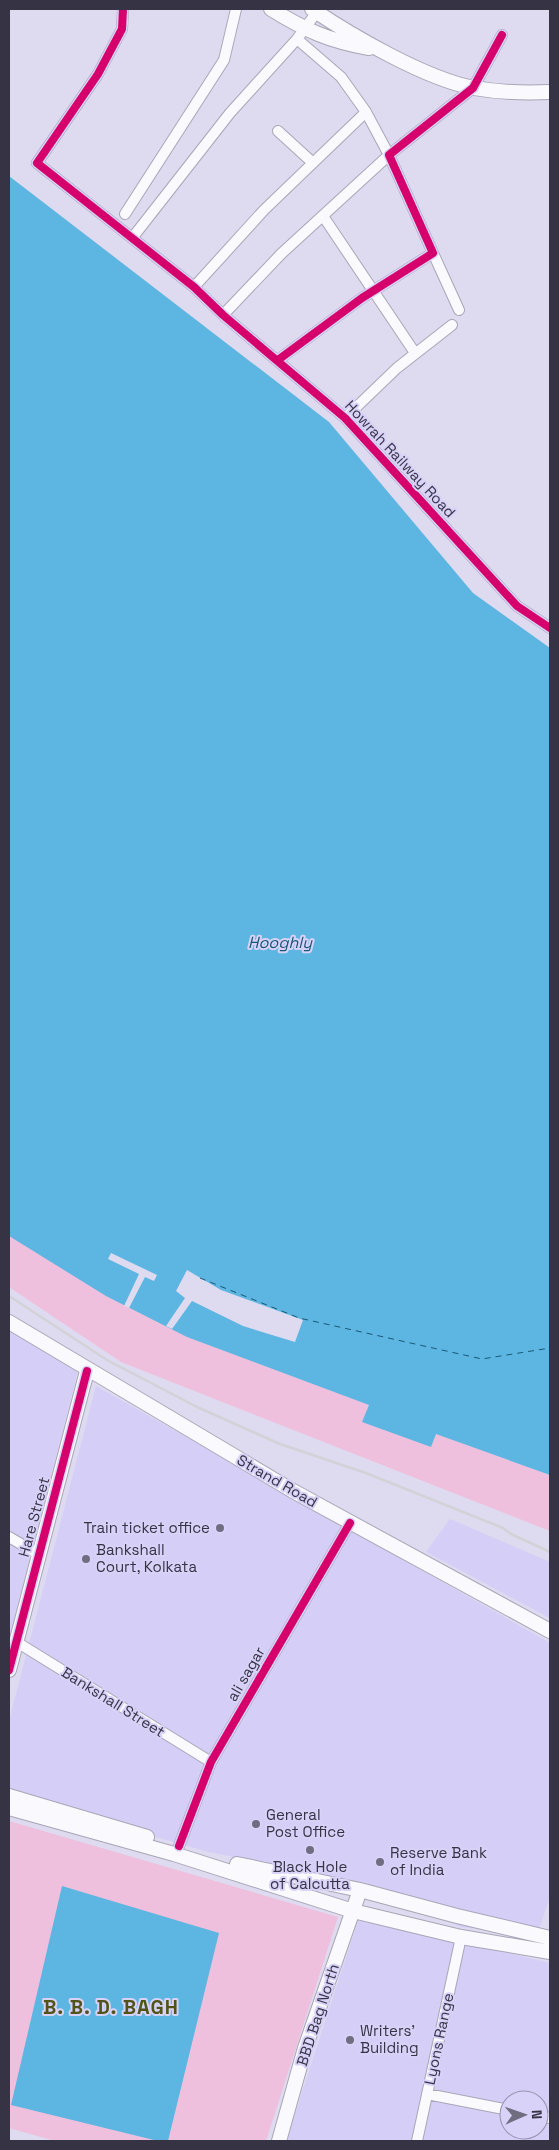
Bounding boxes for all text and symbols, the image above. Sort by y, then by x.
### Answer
street label: Howrah Railway Road [341,396,460,521]
water label: Hooghly [248,932,313,953]
street label: Strand Road [234,1450,321,1511]
street label: Hare Street [14,1475,53,1559]
place label: Train ticket office [83,1518,210,1537]
marker: Train ticket office [214,1522,226,1534]
place label: Bankshall Court, Kolkata [96,1540,197,1576]
marker: Bankshall Court, Kolkata [80,1553,92,1565]
street label: ali sagar [222,1643,269,1704]
street label: Bankshall Street [58,1662,169,1741]
place label: General Post Office [266,1805,345,1841]
marker: General Post Office [250,1818,262,1830]
place label: Reserve Bank of India [390,1843,487,1879]
marker: Black Hole of Calcutta [304,1844,316,1856]
marker: Reserve Bank of India [374,1856,386,1868]
place label: Black Hole of Calcutta [270,1857,350,1893]
street label: BBD Bag North [292,1961,343,2068]
street label: Lyons Range [420,1991,458,2087]
district label: B. B. D. BAGH [43,1994,179,2020]
place label: Writers' Building [360,2021,419,2057]
marker: Writers' Building [344,2034,356,2046]
north arrow [499,2090,549,2140]
text: N [528,2110,546,2120]

